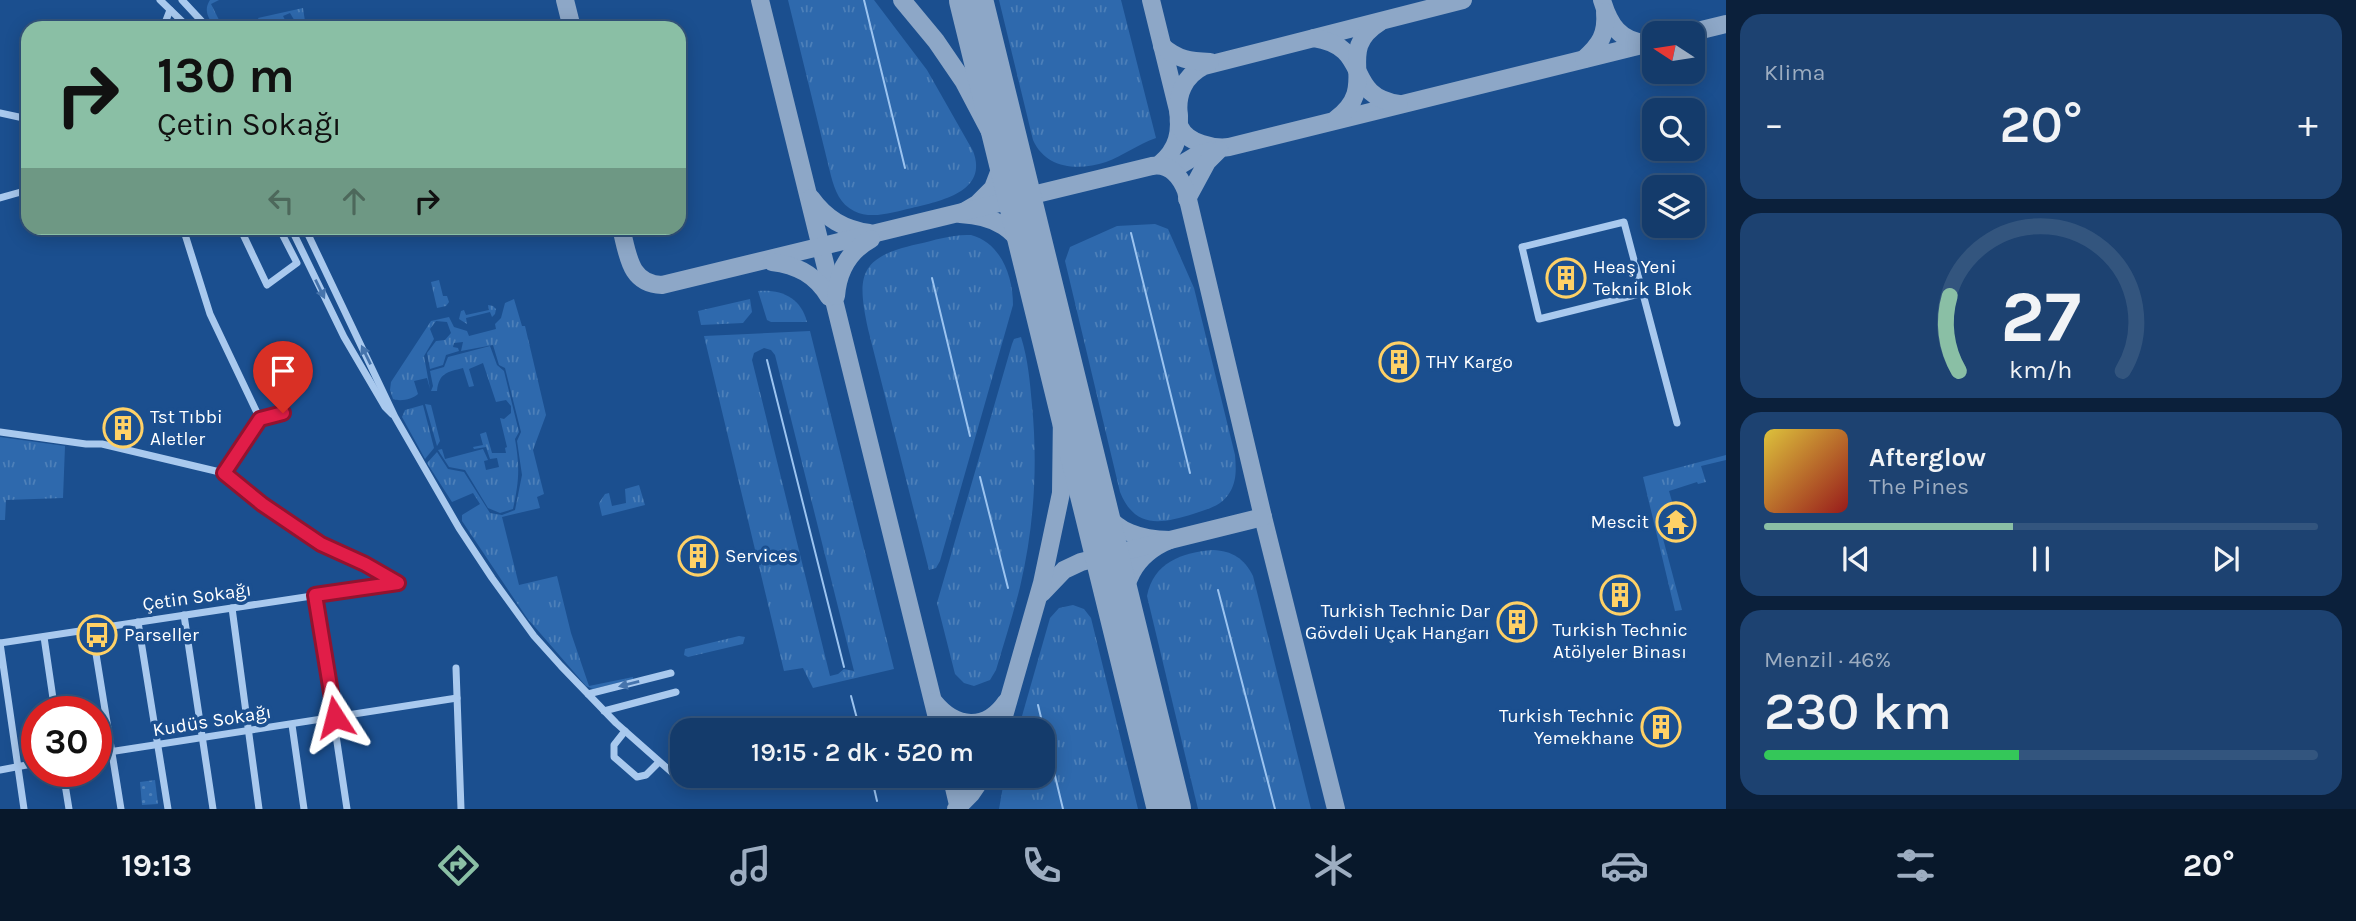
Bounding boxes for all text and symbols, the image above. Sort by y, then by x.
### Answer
north arrow [1642,21,1704,84]
map controls [1642,21,1705,238]
text: 130 m [157,47,295,104]
icon: right [42,49,133,140]
text: Klima [1764,59,1825,86]
text: 20° [2000,94,2082,155]
button: search [1642,98,1705,161]
text: − [1764,102,1784,147]
text: + [2298,102,2318,147]
text: Çetin Sokağı [157,106,342,143]
button: layers [1642,175,1705,238]
icon: left [262,182,300,220]
icon: ahead [335,182,373,220]
icon: right [408,182,446,220]
place label: Heaş Yeni Teknik Blok [1593,256,1692,300]
building icon: Heaş Yeni Teknik Blok [1545,257,1587,299]
text: 27 [2001,275,2081,360]
one-way arrow [315,279,326,299]
pin [253,341,313,413]
building icon: THY Kargo [1378,341,1420,383]
one-way arrow [361,345,372,365]
place label: THY Kargo [1426,351,1513,373]
icon: arrive [264,352,302,390]
text: km/h [2009,355,2073,384]
place label: Tst Tıbbi Aletler [150,406,223,450]
building icon: Tst Tıbbi Aletler [102,407,144,449]
text: Afterglow [1869,442,1986,473]
text: The Pines [1869,473,1969,500]
temple icon: Mescit [1655,501,1697,543]
place label: Mescit [1591,511,1649,533]
building icon: Services [677,535,719,577]
icon: previous [1837,540,1875,578]
icon: pause [2022,540,2060,578]
icon: next [2207,540,2245,578]
place label: Services [725,545,798,567]
building icon: Turkish Technic Atölyeler Binası [1599,574,1641,616]
street label: Çetin Sokağı [141,578,253,616]
place label: Turkish Technic Dar Gövdeli Uçak Hangarı [1305,600,1490,644]
building icon: Turkish Technic Dar Gövdeli Uçak Hangarı [1496,601,1538,643]
bus stop icon: Parseller [76,614,118,656]
place label: Turkish Technic Atölyeler Binası [1553,619,1687,663]
place label: Parseller [124,624,199,646]
text: Menzil · 46% [1764,646,1891,673]
one-way arrow [618,679,640,690]
position arrow [298,680,372,754]
text: 230 km [1764,681,1952,742]
speed limit sign: 30 [21,696,112,787]
street label: Kudüs Sokağı [151,701,273,741]
place label: Turkish Technic Yemekhane [1499,705,1634,749]
building icon: Turkish Technic Yemekhane [1640,706,1682,748]
text: 19:15 · 2 dk · 520 m [751,737,974,768]
icon: directions [434,841,483,890]
icon: music [726,841,775,890]
icon: phone [1017,841,1066,890]
icon: climate [1309,841,1358,890]
icon: car [1600,841,1649,890]
icon: filters [1891,841,1940,890]
text: 19:13 [121,847,192,884]
text: 20° [2183,847,2235,884]

